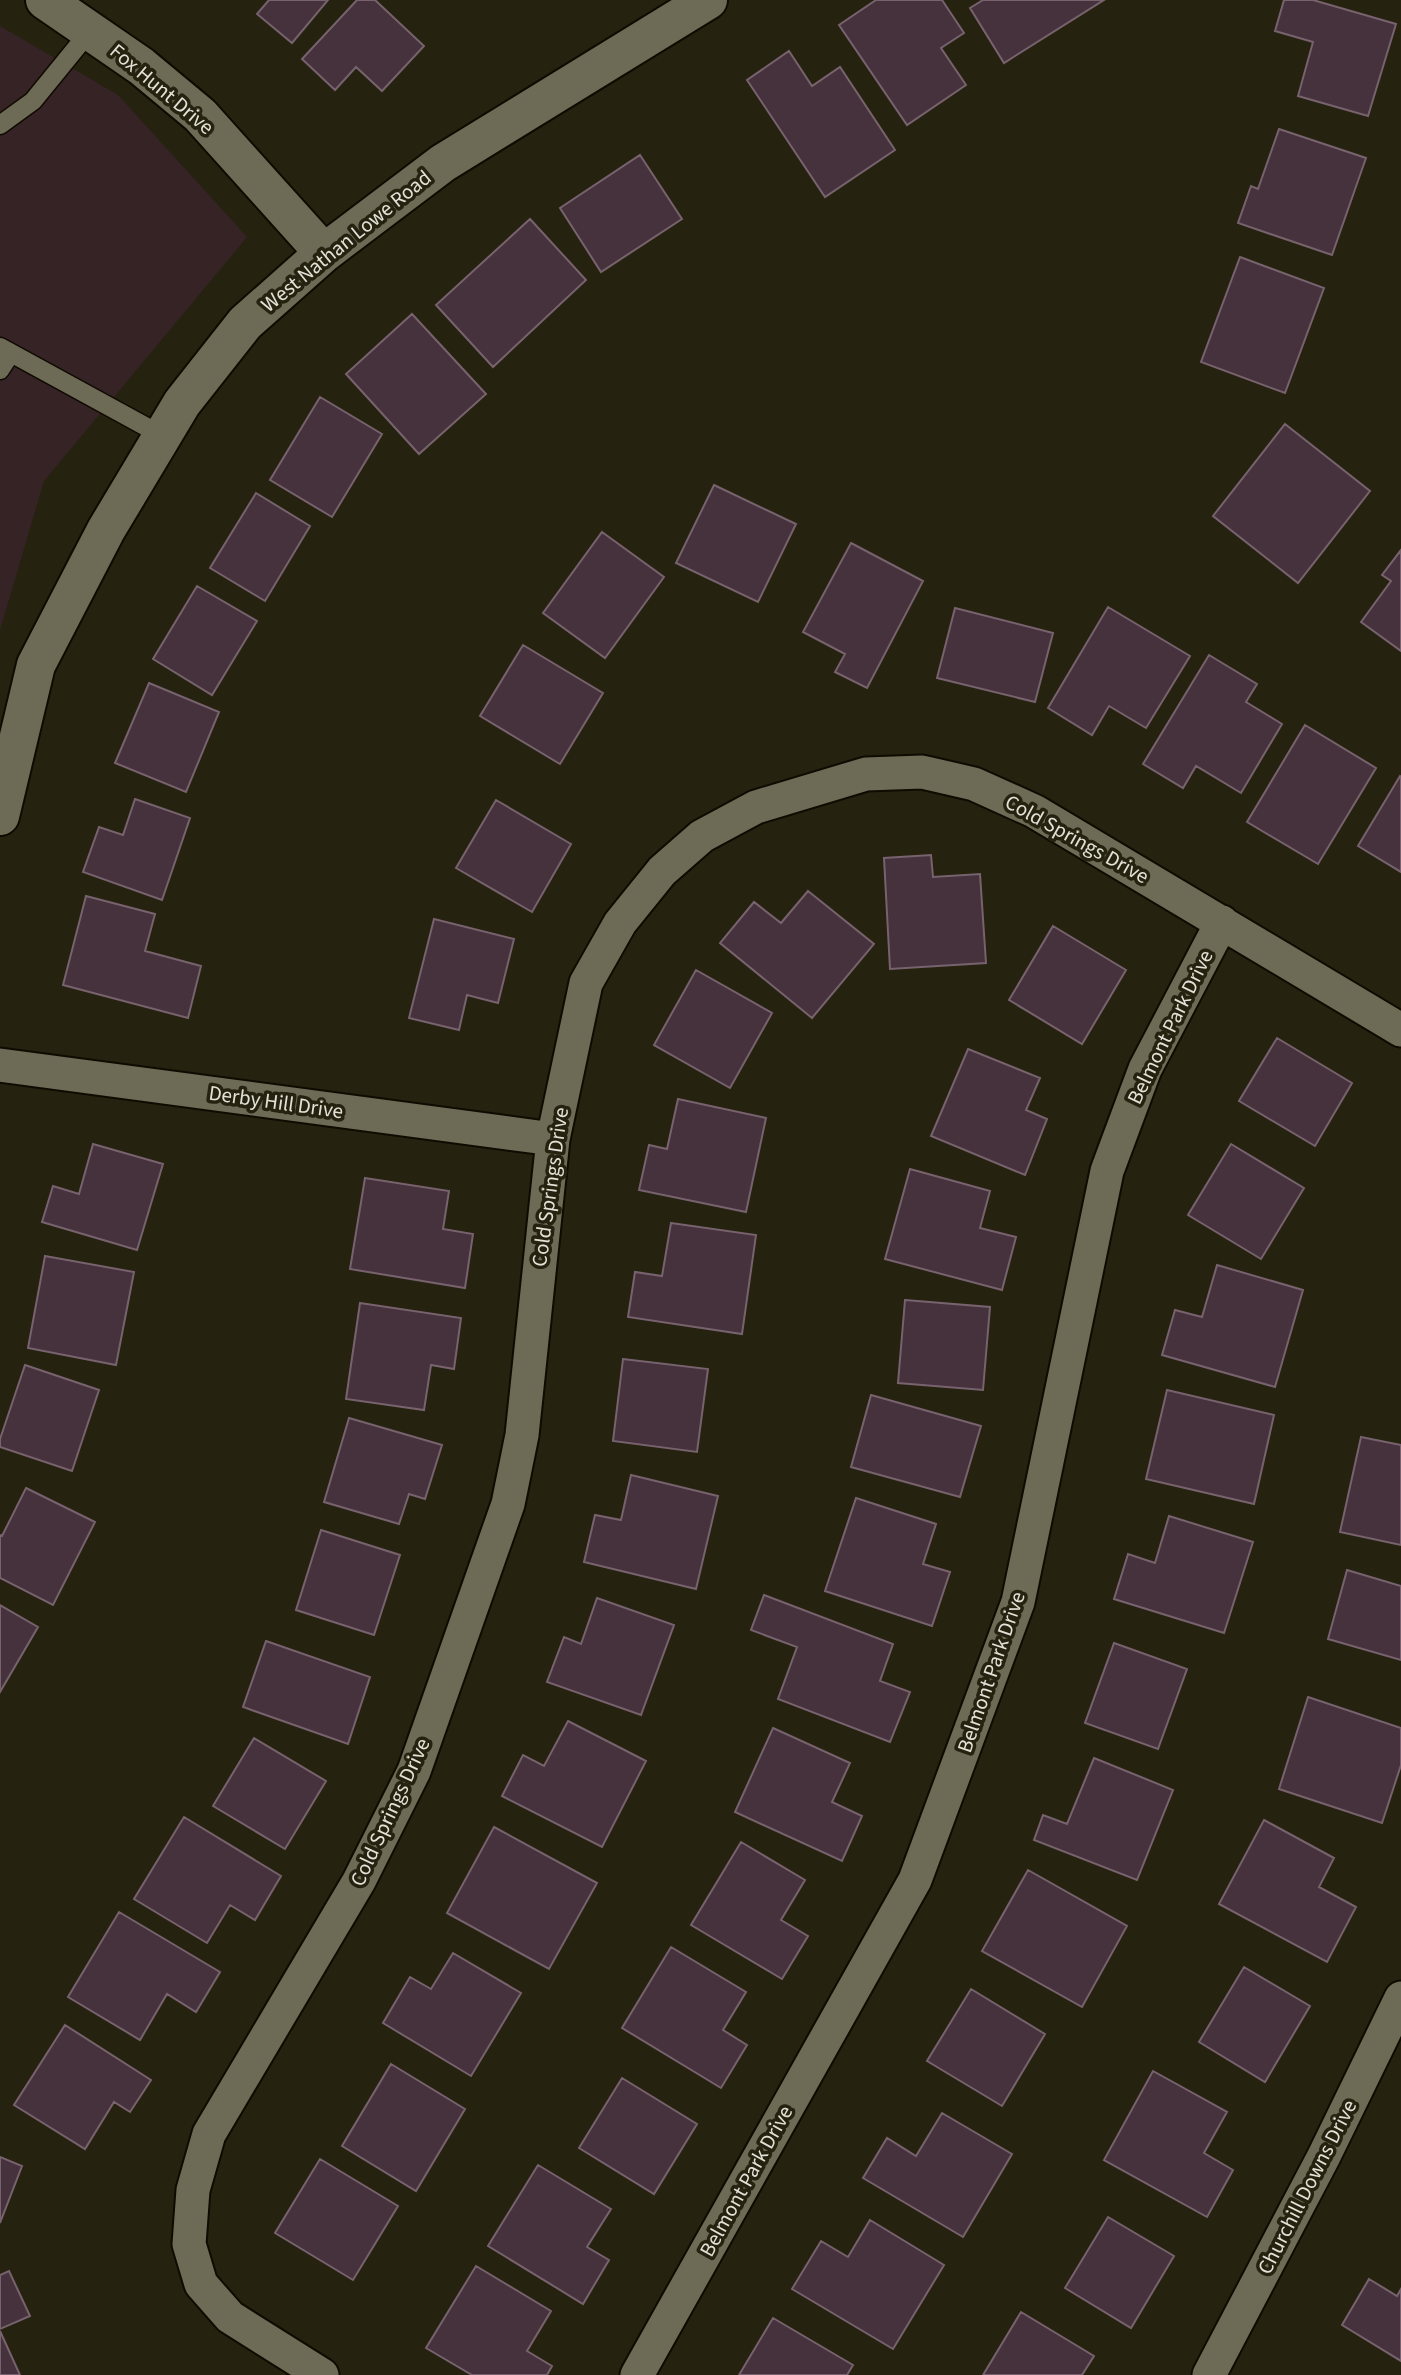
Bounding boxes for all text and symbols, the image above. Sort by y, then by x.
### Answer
street label: Fox Hunt Drive [103,36,221,142]
street label: West Nathan Lowe Road [254,163,438,319]
street label: Cold Springs Drive [1000,787,1154,891]
street label: Belmont Park Drive [1120,945,1220,1109]
street label: Derby Hill Drive [207,1078,345,1126]
street label: Cold Springs Drive [524,1105,576,1269]
street label: Belmont Park Drive [949,1587,1033,1757]
street label: Cold Springs Drive [342,1733,438,1891]
street label: Churchill Downs Drive [1250,2095,1364,2279]
street label: Belmont Park Drive [692,2100,800,2262]

